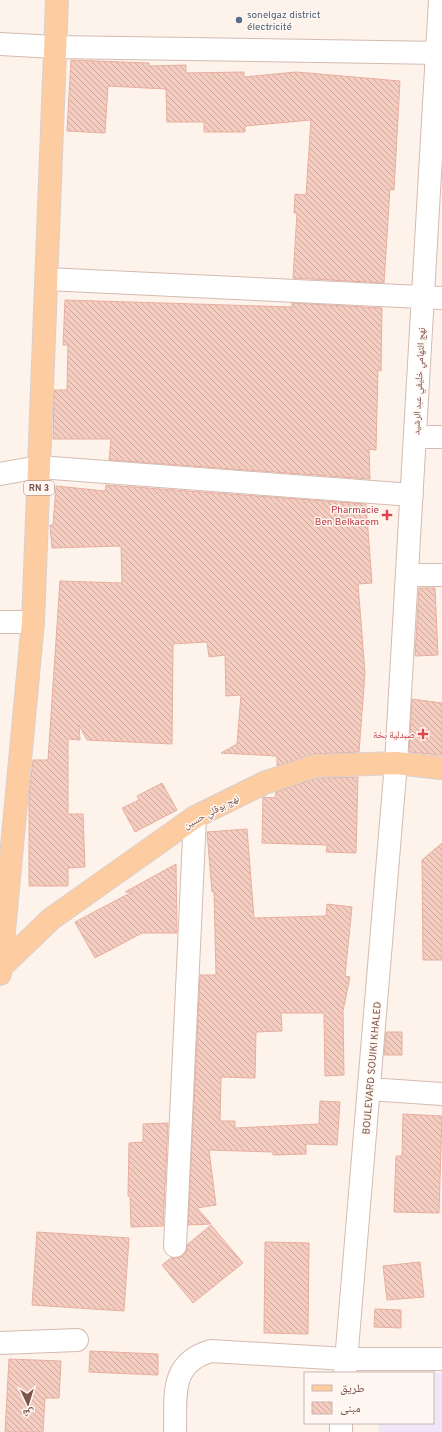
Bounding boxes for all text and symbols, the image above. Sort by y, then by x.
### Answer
place label: sonelgaz district électricité [247,9,321,34]
marker: sonelgaz district électricité [234,15,244,25]
street label: نهج التهامي خليفي عبد الرشيد [410,327,429,435]
road number: RN 3 [24,481,54,495]
place label: Pharmacie Ben Belkacem [315,504,379,529]
marker: Pharmacie Ben Belkacem [382,510,392,520]
place label: صبدلية بخة [373,729,415,742]
marker: صبدلية بخة [418,729,428,739]
street label: نهج بوڨلي حسين [182,792,242,833]
street label: BOULEVARD SOUIKI KHALED [360,1001,385,1135]
legend [304,1372,434,1424]
text: طريق [340,1381,365,1397]
north arrow [8,1384,48,1424]
text: مبنى [340,1401,361,1417]
text: ش [22,1406,35,1420]

